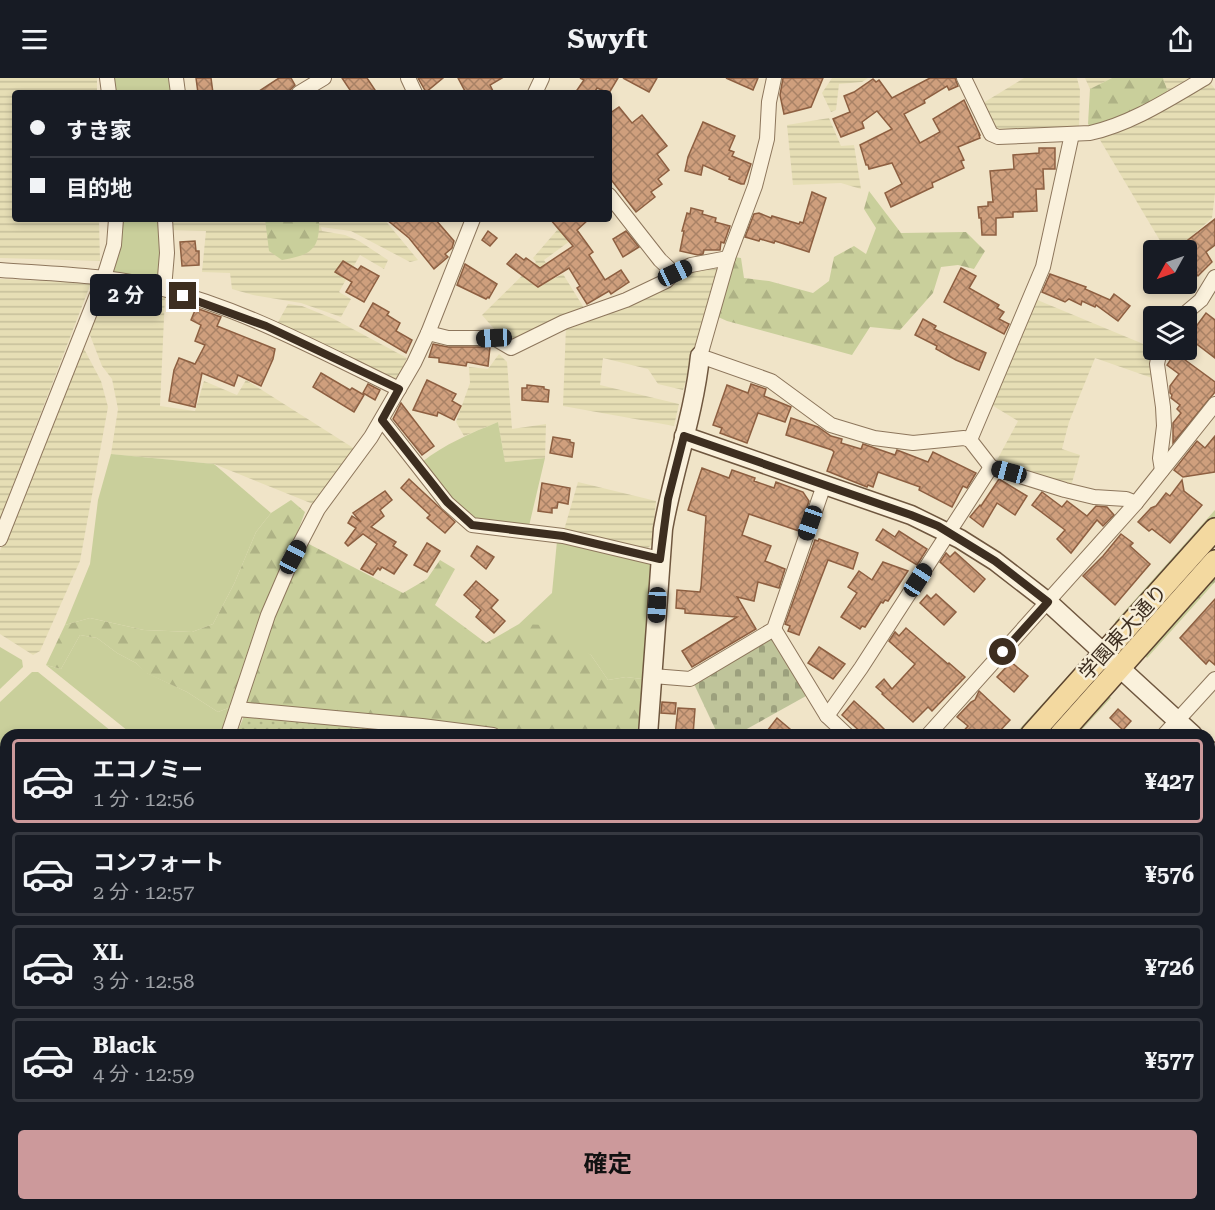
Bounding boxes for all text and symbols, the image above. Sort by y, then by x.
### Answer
icon: menu [18,23,51,56]
text: Swyft [567,23,648,55]
icon: share [1164,23,1197,56]
text: すき家 [66,118,132,143]
text: 目的地 [66,176,132,201]
north arrow [1143,240,1197,294]
map controls [1143,240,1197,360]
car [655,257,695,289]
callout: 2 分 [90,275,162,317]
route end [169,282,196,309]
text: 2 分 [108,283,144,307]
button: layers [1143,306,1197,360]
car [476,328,512,348]
car [989,459,1029,485]
car [796,503,824,543]
car [277,537,309,577]
car [901,560,935,600]
street label: 学園東大通り [1074,579,1172,685]
car [647,587,667,623]
route start [989,638,1016,665]
icon: car [21,754,75,808]
text: エコノミー [93,757,203,782]
text: ¥427 [1145,769,1194,794]
text: 1 分 · 12:56 [93,787,194,811]
icon: car [21,847,75,901]
text: コンフォート [93,850,224,875]
text: ¥576 [1145,862,1194,887]
text: 2 分 · 12:57 [93,880,194,904]
icon: car [21,940,75,994]
text: XL [93,940,123,965]
text: ¥726 [1145,955,1194,980]
text: 3 分 · 12:58 [93,969,194,993]
icon: car [21,1033,75,1087]
text: Black [93,1033,157,1058]
text: ¥577 [1145,1048,1194,1073]
text: 4 分 · 12:59 [93,1062,194,1086]
button: 確定 [18,1130,1197,1199]

